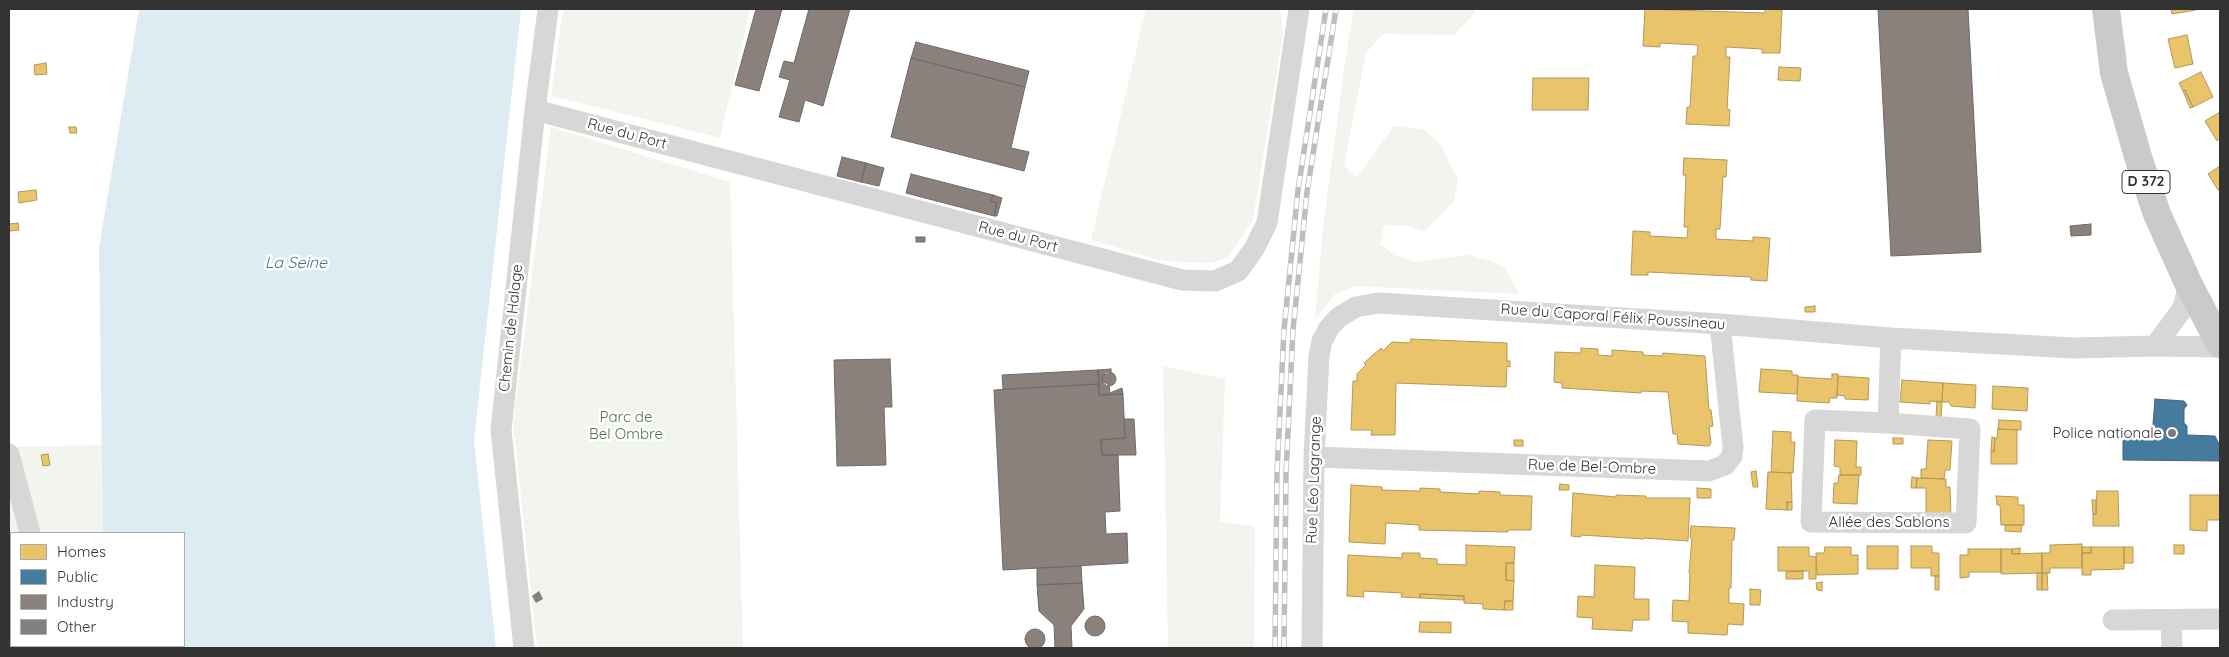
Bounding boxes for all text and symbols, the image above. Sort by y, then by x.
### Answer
street label: Rue du Port [585,115,669,153]
road number: D 372 [2122,170,2170,193]
street label: Rue du Port [976,218,1060,256]
water label: La Seine [265,253,327,273]
street label: Chemin de Halage [495,263,527,393]
street label: Rue du Caporal Félix Poussineau [1500,300,1726,334]
park label: Parc de Bel Ombre [589,408,663,443]
street label: Rue Léo Lagrange [1303,416,1325,544]
place label: Police nationale [2053,424,2162,442]
marker: Police nationale [2166,427,2178,439]
street label: Rue de Bel-Ombre [1528,456,1656,478]
street label: Allée des Sablons [1829,513,1949,531]
legend [10,532,185,647]
text: Homes [57,542,106,561]
text: Public [57,567,98,586]
text: Industry [57,592,114,611]
text: Other [57,617,96,636]

